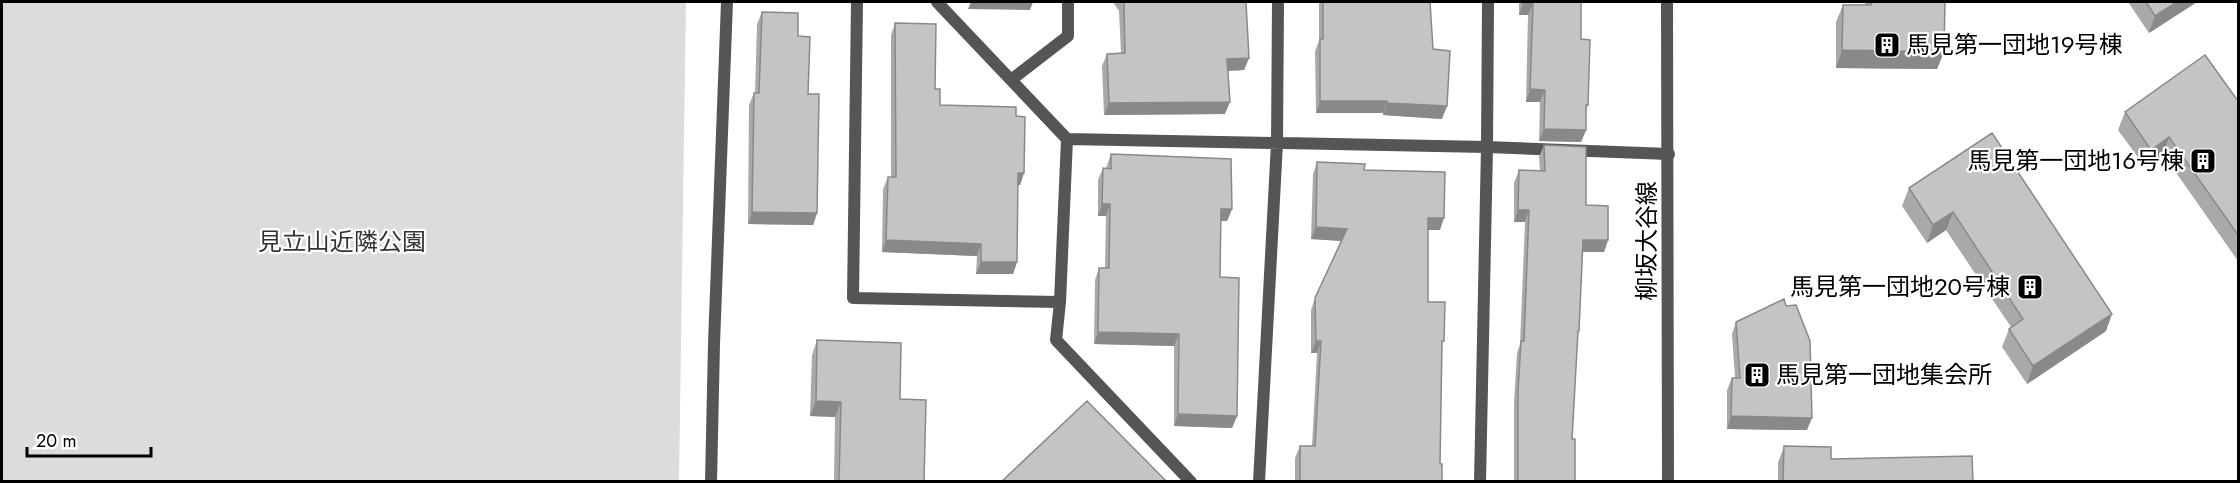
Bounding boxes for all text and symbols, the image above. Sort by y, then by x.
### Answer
place label: 馬見第一団地19号棟 [1906,27,2123,62]
building icon: 馬見第一団地19号棟 [1872,30,1902,60]
place label: 馬見第一団地16号棟 [1967,143,2184,178]
building icon: 馬見第一団地16号棟 [2188,146,2218,176]
street label: 柳坂大谷線 [1629,181,1664,301]
park label: 見立山近隣公園 [258,224,426,259]
place label: 馬見第一団地20号棟 [1790,269,2010,304]
building icon: 馬見第一団地20号棟 [2015,272,2045,302]
place label: 馬見第一団地集会所 [1776,357,1992,392]
building icon: 馬見第一団地集会所 [1742,360,1772,390]
scale bar [27,420,152,458]
text: 20 m [36,428,76,454]

